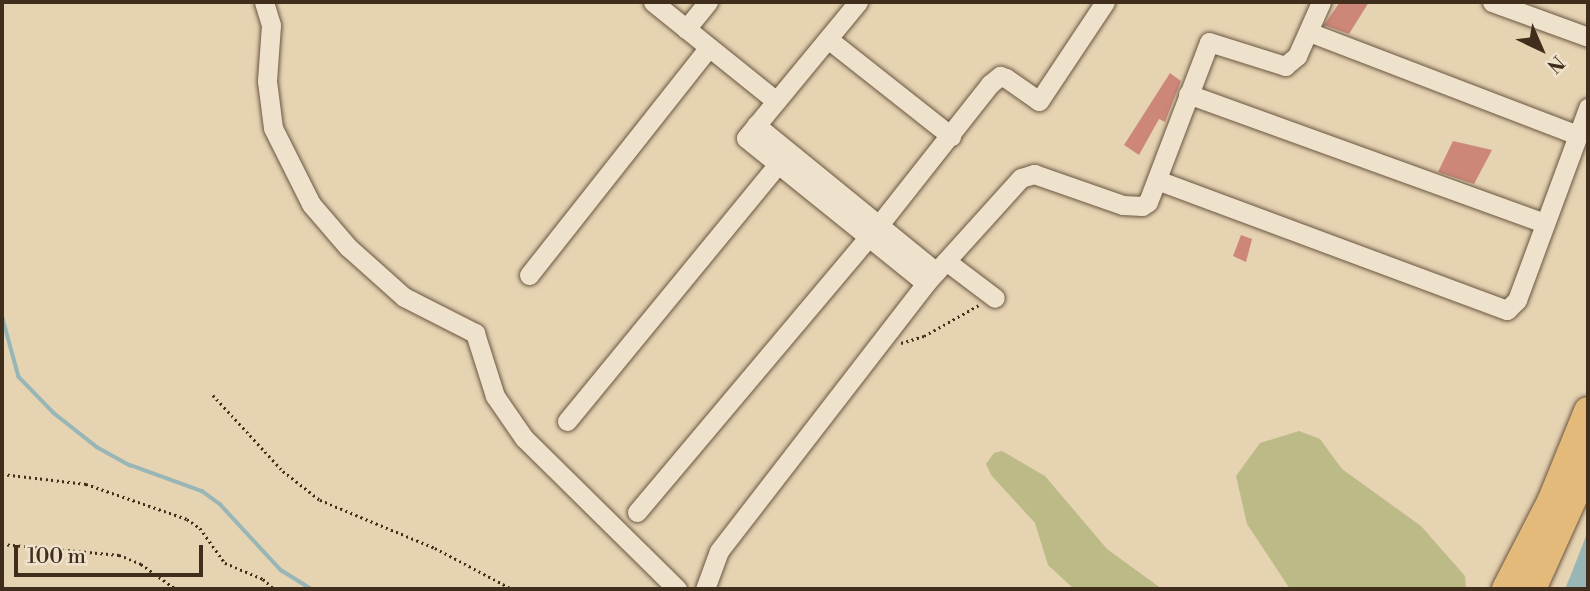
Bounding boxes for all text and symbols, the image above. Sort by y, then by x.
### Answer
north arrow [1506,14,1576,84]
text: N [1542,50,1569,78]
scale bar [18,532,206,576]
text: 100 m [27,544,86,570]

